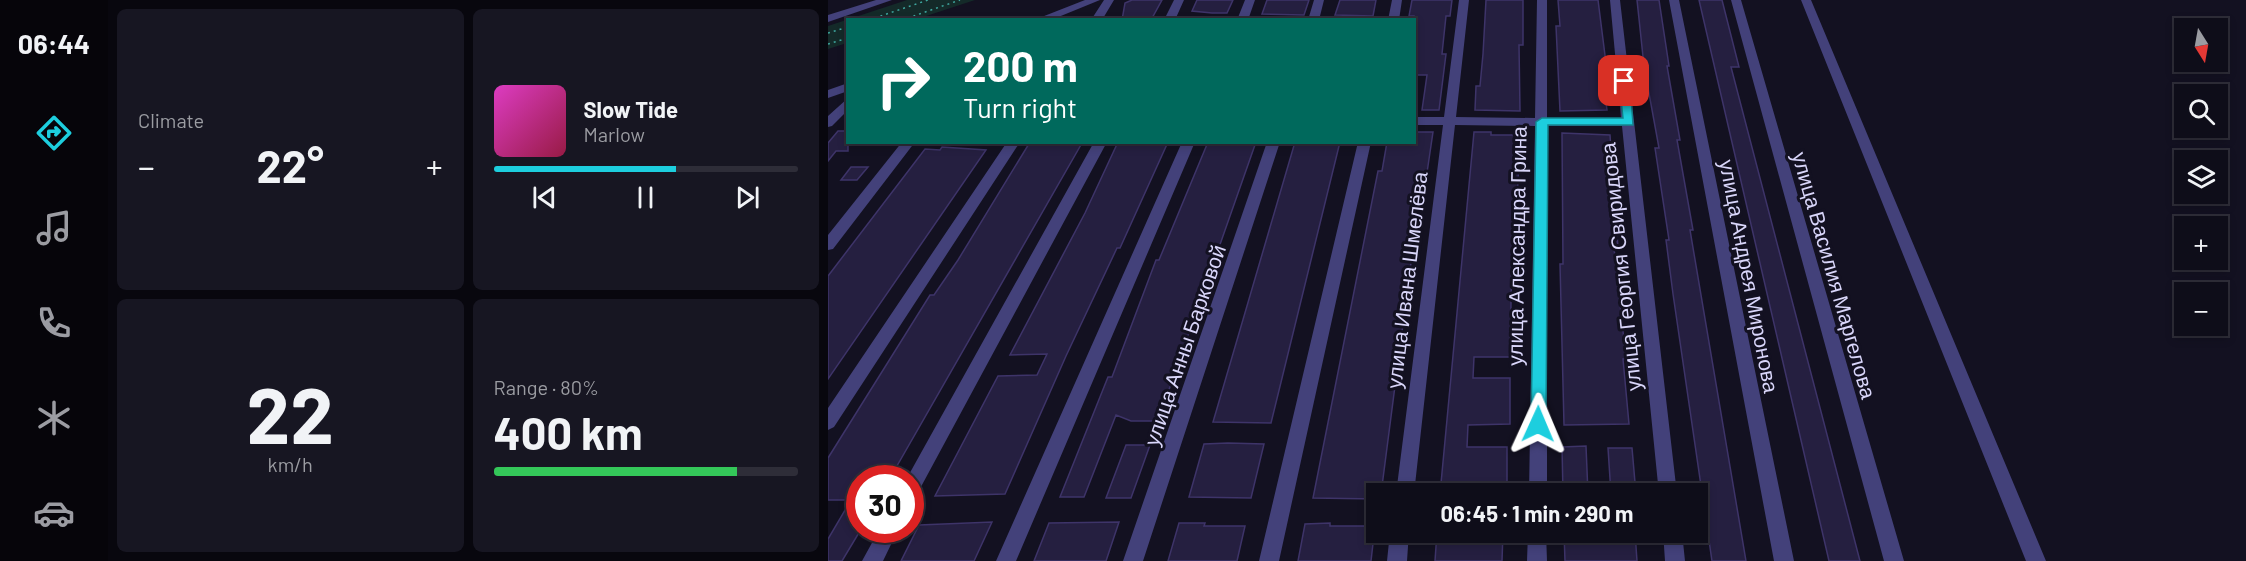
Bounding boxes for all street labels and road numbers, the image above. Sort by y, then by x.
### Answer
street label: улица Александра Грина [1501,126,1531,366]
street label: улица Георгия Свиридова [1594,141,1645,393]
street label: улица Василия Маргелова [1788,149,1882,402]
street label: улица Андрея Миронова [1715,157,1785,395]
street label: улица Ивана Шмелёва [1380,170,1432,390]
street label: улица Анны Барковой [1138,241,1230,449]

